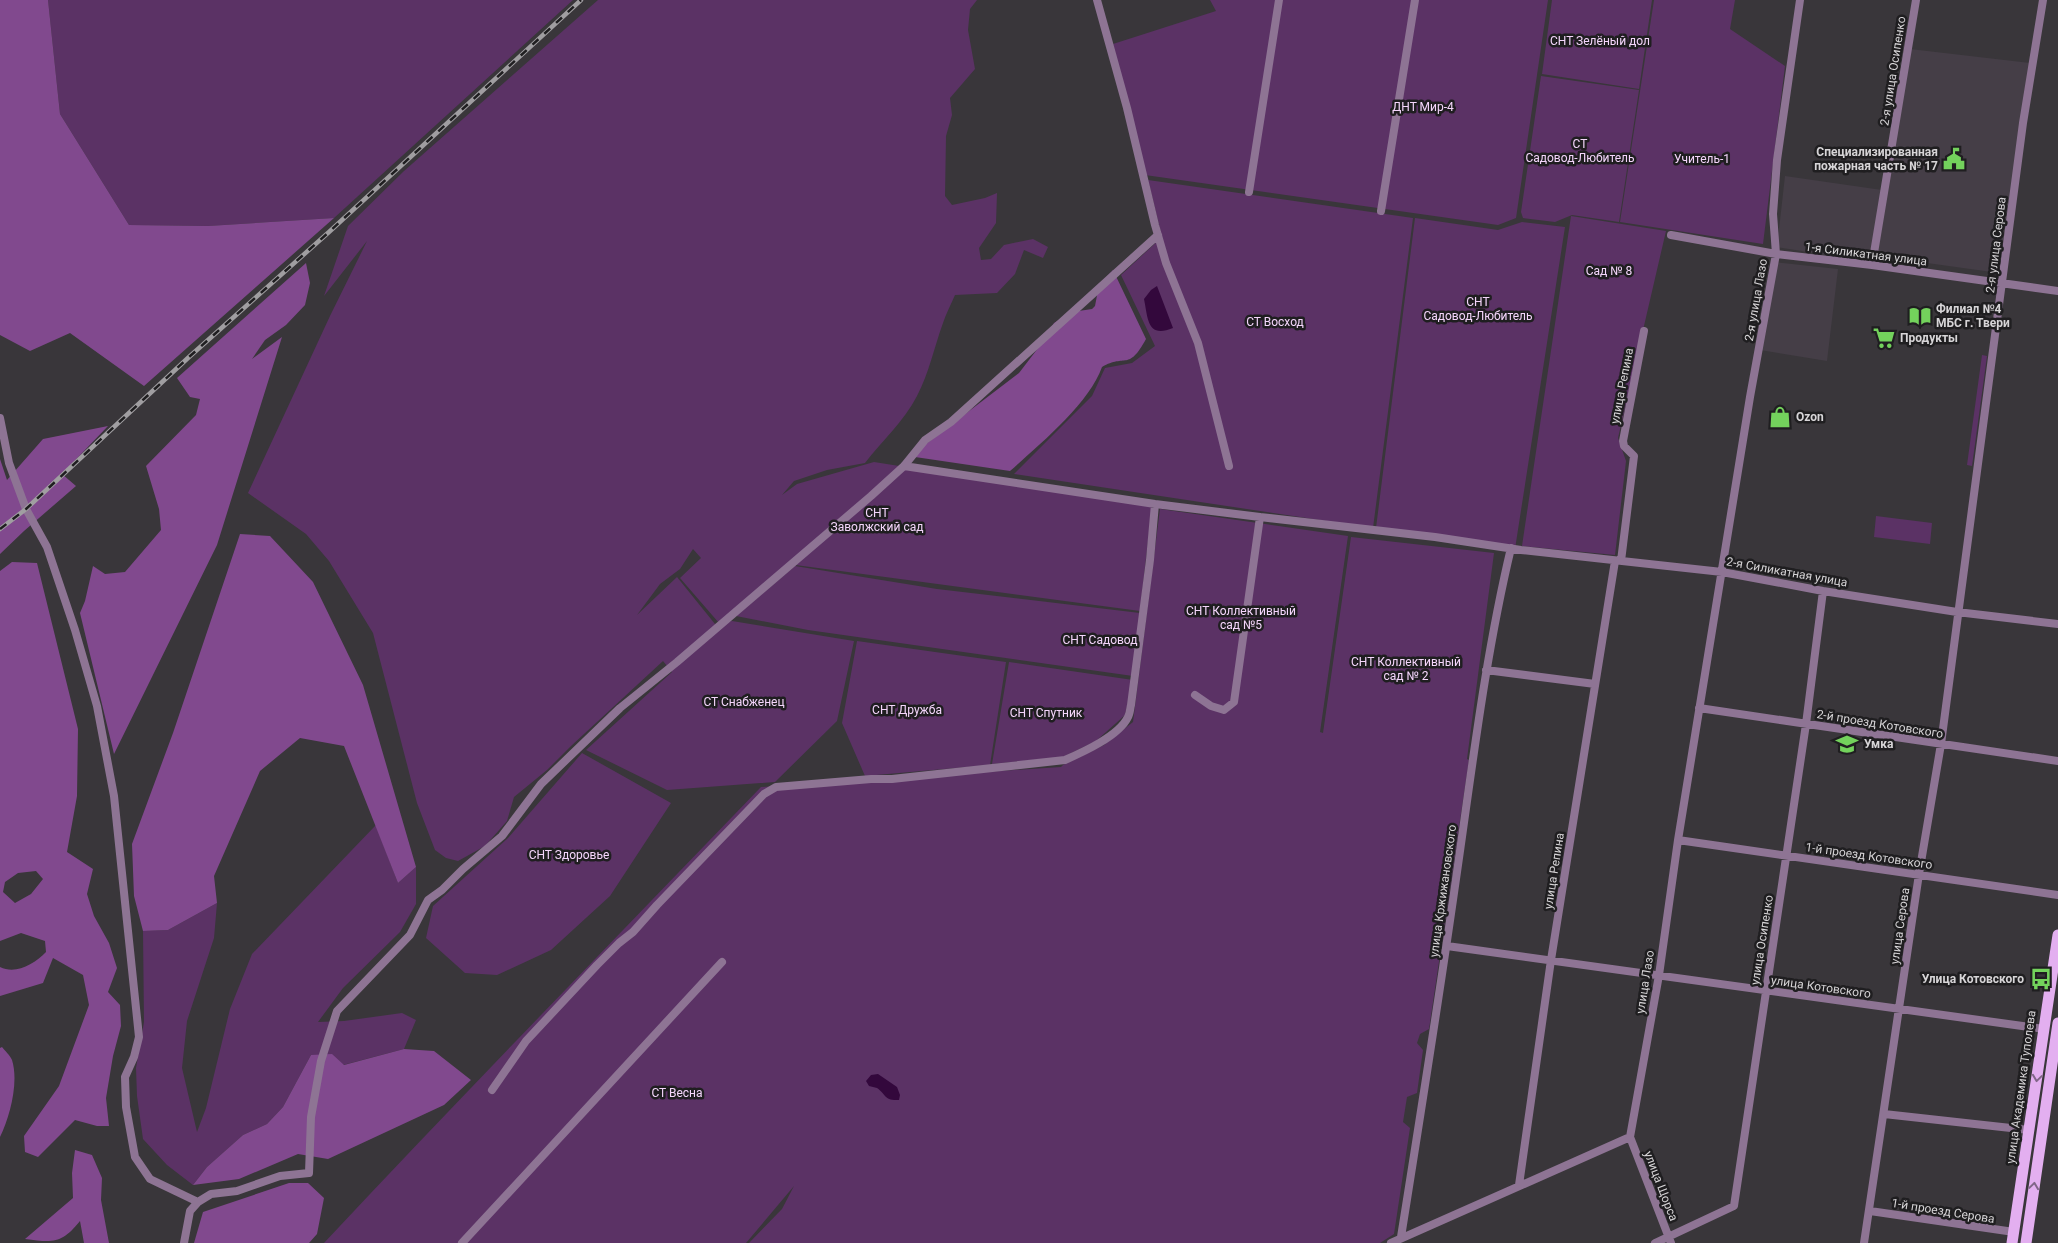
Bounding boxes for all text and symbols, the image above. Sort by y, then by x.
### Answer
street label: 2-я улица Осипенко [1877,15,1909,127]
park label: СНТ Зелёный дол [1550,34,1650,48]
park label: ДНТ Мир-4 [1392,100,1454,114]
park label: СТ Садовод-Любитель [1525,137,1635,165]
place label: Специализированная пожарная часть № 17 [1814,145,1938,173]
public building icon: Специализированная пожарная часть № 17 [1941,146,1967,172]
park label: Учитель-1 [1674,152,1730,166]
street label: 2-я улица Серова [1983,196,2009,294]
street label: 1-я Силикатная улица [1804,240,1928,268]
street label: 2-я улица Лазо [1742,258,1770,342]
park label: Сад № 8 [1586,264,1633,278]
park label: СНТ Садовод-Любитель [1423,295,1533,323]
place label: Филиал №4 МБС г. Твери [1936,302,2010,330]
library icon: Филиал №4 МБС г. Твери [1907,303,1933,329]
park label: СТ Восход [1246,315,1304,329]
supermarket icon: Продукты [1871,325,1897,351]
place label: Продукты [1900,331,1958,345]
street label: улица Репина [1608,347,1636,425]
shop icon: Ozon [1767,404,1793,430]
place label: Ozon [1796,410,1824,424]
park label: СНТ Заволжский сад [831,506,923,534]
street label: 2-я Силикатная улица [1725,554,1849,590]
park label: СНТ Коллективный сад №5 [1186,604,1296,632]
park label: СНТ Садовод [1062,633,1138,647]
park label: СНТ Коллективный сад № 2 [1351,655,1461,683]
park label: СТ Снабженец [703,695,785,709]
park label: СНТ Дружба [872,703,942,717]
park label: СНТ Спутник [1010,706,1083,720]
street label: 2-й проезд Котовского [1816,707,1944,741]
school or university icon: Умка [1834,731,1860,757]
place label: Умка [1864,737,1894,751]
street label: улица Кржижановского [1427,824,1459,958]
street label: улица Репина [1541,832,1567,910]
street label: 1-й проезд Котовского [1805,840,1933,872]
park label: СНТ Здоровье [529,848,609,862]
street label: улица Серова [1888,887,1912,965]
street label: улица Осипенко [1748,894,1776,986]
street label: улица Лазо [1633,949,1657,1015]
bus stop icon: Улица Котовского [2028,966,2054,992]
place label: Улица Котовского [1922,972,2024,986]
street label: улица Котовского [1770,973,1872,1001]
street label: улица Академика Туполева [2003,1009,2039,1165]
one-way arrow [2032,1073,2042,1082]
park label: СТ Весна [651,1086,703,1100]
street label: улица Щорса [1641,1149,1681,1223]
one-way arrow [2029,1181,2039,1190]
street label: 1-й проезд Серова [1890,1196,1996,1226]

